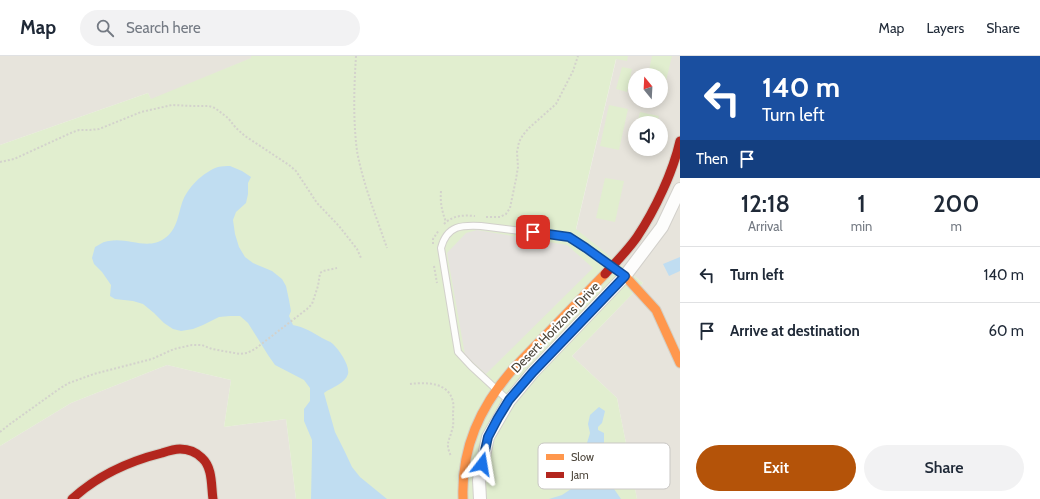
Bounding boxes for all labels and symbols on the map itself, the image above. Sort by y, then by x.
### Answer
north arrow [628,68,668,108]
pin [516,215,550,249]
street label: Desert Horizons Drive [507,278,603,376]
position arrow [461,443,503,485]
legend [538,443,670,489]
text: Slow [571,450,594,464]
text: Jam [570,468,589,482]

